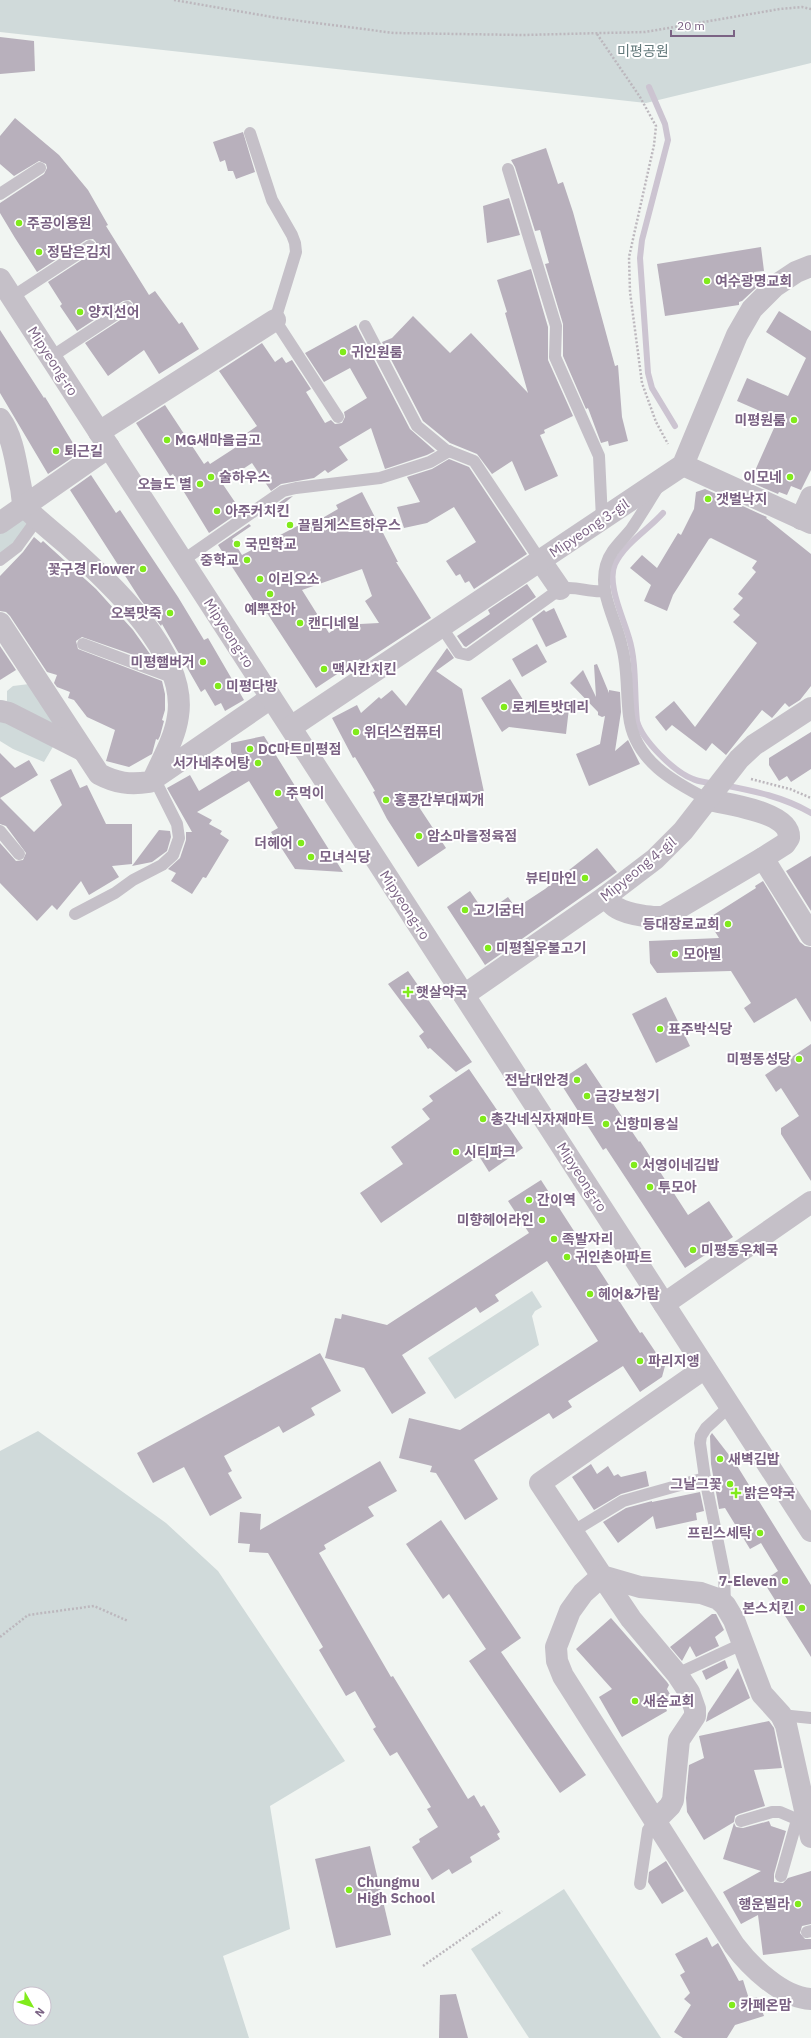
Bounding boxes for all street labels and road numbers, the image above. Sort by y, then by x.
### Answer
street label: Mipyeong-ro [24,323,82,399]
street label: Mipyeong 3-gil [546,495,633,561]
street label: Mipyeong-ro [200,595,258,671]
street label: Mipyeong 4-gil [596,833,680,905]
street label: Mipyeong-ro [376,867,434,943]
street label: Mipyeong-ro [553,1139,611,1215]

